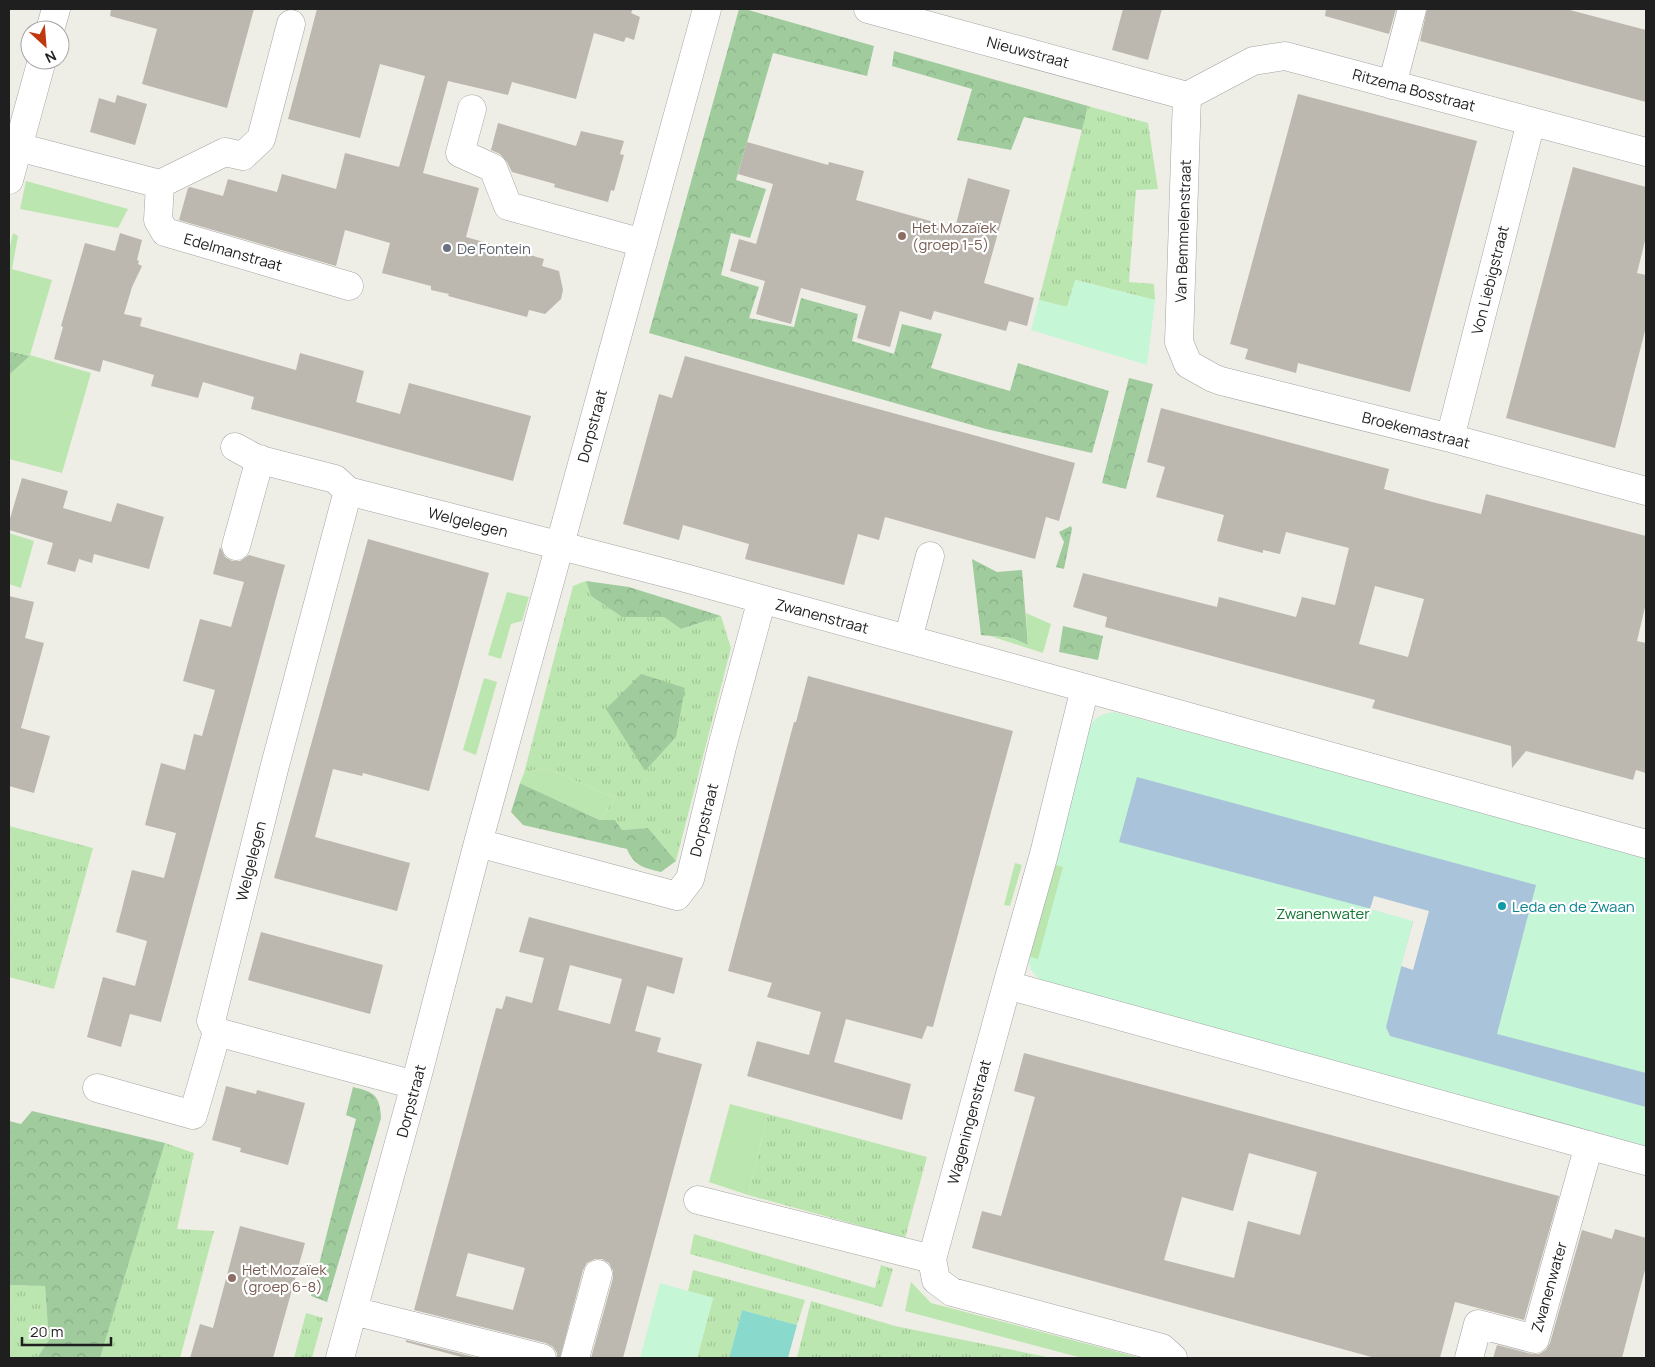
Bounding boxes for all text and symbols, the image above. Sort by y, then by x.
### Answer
north arrow [20,20,70,70]
street label: Nieuwstraat [985,31,1071,73]
text: N [42,46,60,68]
street label: Ritzema Bosstraat [1350,63,1478,117]
street label: Van Bemmelenstraat [1170,159,1196,303]
place label: Het Mozaïek (groep 1-5) [912,217,997,255]
street label: Von Liebigstraat [1466,223,1514,337]
street label: Edelmanstraat [181,228,285,276]
marker: Het Mozaïek (groep 1-5) [896,230,908,242]
place label: De Fontein [457,238,531,259]
marker: De Fontein [441,242,453,254]
street label: Dorpstraat [572,387,612,465]
street label: Broekemastraat [1360,406,1472,454]
street label: Welgelegen [426,502,510,542]
street label: Zwanenstraat [773,593,871,639]
street label: Dorpstraat [685,781,723,859]
street label: Welgelegen [231,819,271,903]
place label: Leda en de Zwaan [1512,896,1635,917]
marker: Leda en de Zwaan [1496,900,1508,912]
park label: Zwanenwater [1276,903,1370,924]
street label: Wageningenstraat [942,1057,996,1187]
street label: Dorpstraat [391,1062,431,1140]
street label: Zwanenwater [1526,1239,1572,1335]
place label: Het Mozaïek (groep 6-8) [242,1259,327,1297]
marker: Het Mozaïek (groep 6-8) [226,1272,238,1284]
scale bar [22,1314,111,1346]
text: 20 m [30,1321,63,1342]

